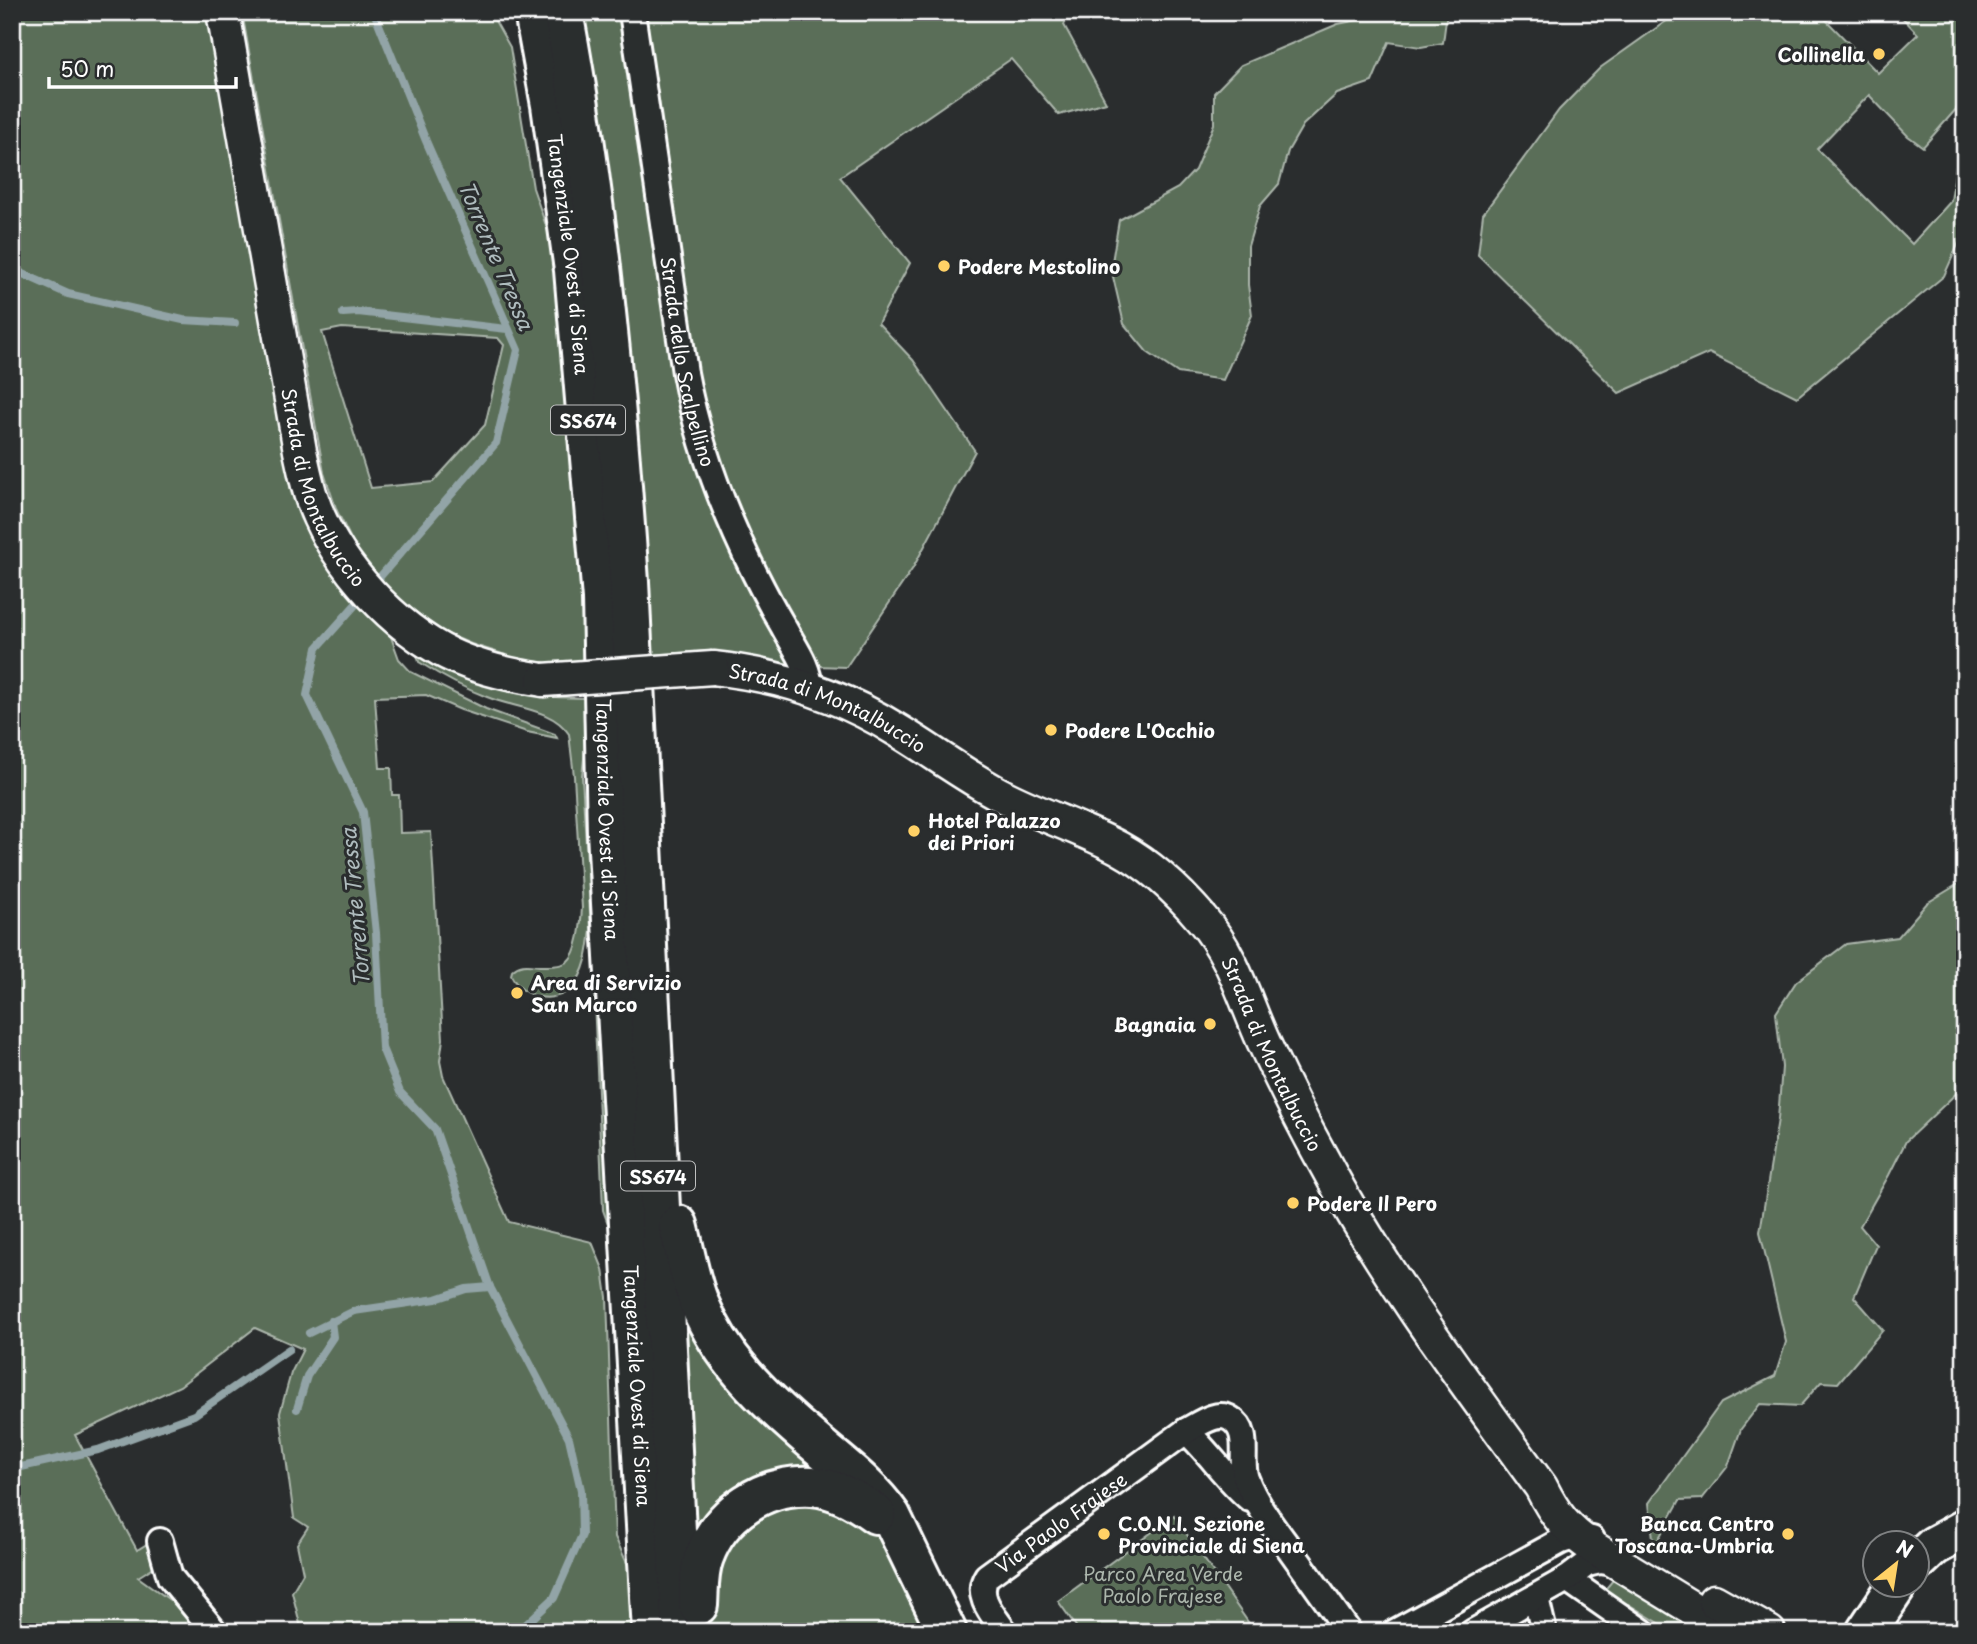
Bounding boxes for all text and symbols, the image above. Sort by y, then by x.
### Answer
place label: Collinella [1778,40,1865,68]
scale bar [49,46,236,90]
marker: Collinella [1871,46,1887,62]
text: 50 m [60,52,114,84]
street label: Tangenziale Ovest di Siena [541,132,597,376]
water label: Torrente Tressa [451,176,543,335]
place label: Podere Mestolino [958,252,1120,280]
street label: Strada dello Scalpellino [654,254,723,470]
marker: Podere Mestolino [936,258,952,274]
street label: Strada di Montalbuccio [275,386,373,593]
road number: SS674 [551,406,625,434]
street label: Strada di Montalbuccio [727,656,932,759]
street label: Tangenziale Ovest di Siena [590,698,627,942]
place label: Podere L'Occhio [1065,716,1215,744]
marker: Podere L'Occhio [1043,722,1059,738]
place label: Hotel Palazzo dei Priori [928,806,1061,856]
marker: Hotel Palazzo dei Priori [906,823,922,839]
water label: Torrente Tressa [331,825,377,988]
street label: Strada di Montalbuccio [1215,951,1330,1156]
place label: Area di Servizio San Marco [531,968,681,1018]
marker: Area di Servizio San Marco [509,985,525,1001]
place label: Bagnaia [1114,1010,1196,1038]
marker: Bagnaia [1202,1016,1218,1032]
road number: SS674 [621,1162,695,1190]
place label: Podere Il Pero [1307,1189,1437,1217]
marker: Podere Il Pero [1285,1195,1301,1211]
street label: Tangenziale Ovest di Siena [617,1264,659,1508]
street label: Via Paolo Frajese [989,1465,1132,1580]
place label: C.O.N.I. Sezione Provinciale di Siena [1118,1509,1305,1559]
place label: Banca Centro Toscana-Umbria [1615,1509,1774,1559]
marker: C.O.N.I. Sezione Provinciale di Siena [1096,1526,1112,1542]
marker: Banca Centro Toscana-Umbria [1780,1526,1796,1542]
north arrow [1862,1528,1932,1598]
text: N [1891,1533,1919,1564]
park label: Parco Area Verde Paolo Frajese [1083,1559,1243,1609]

